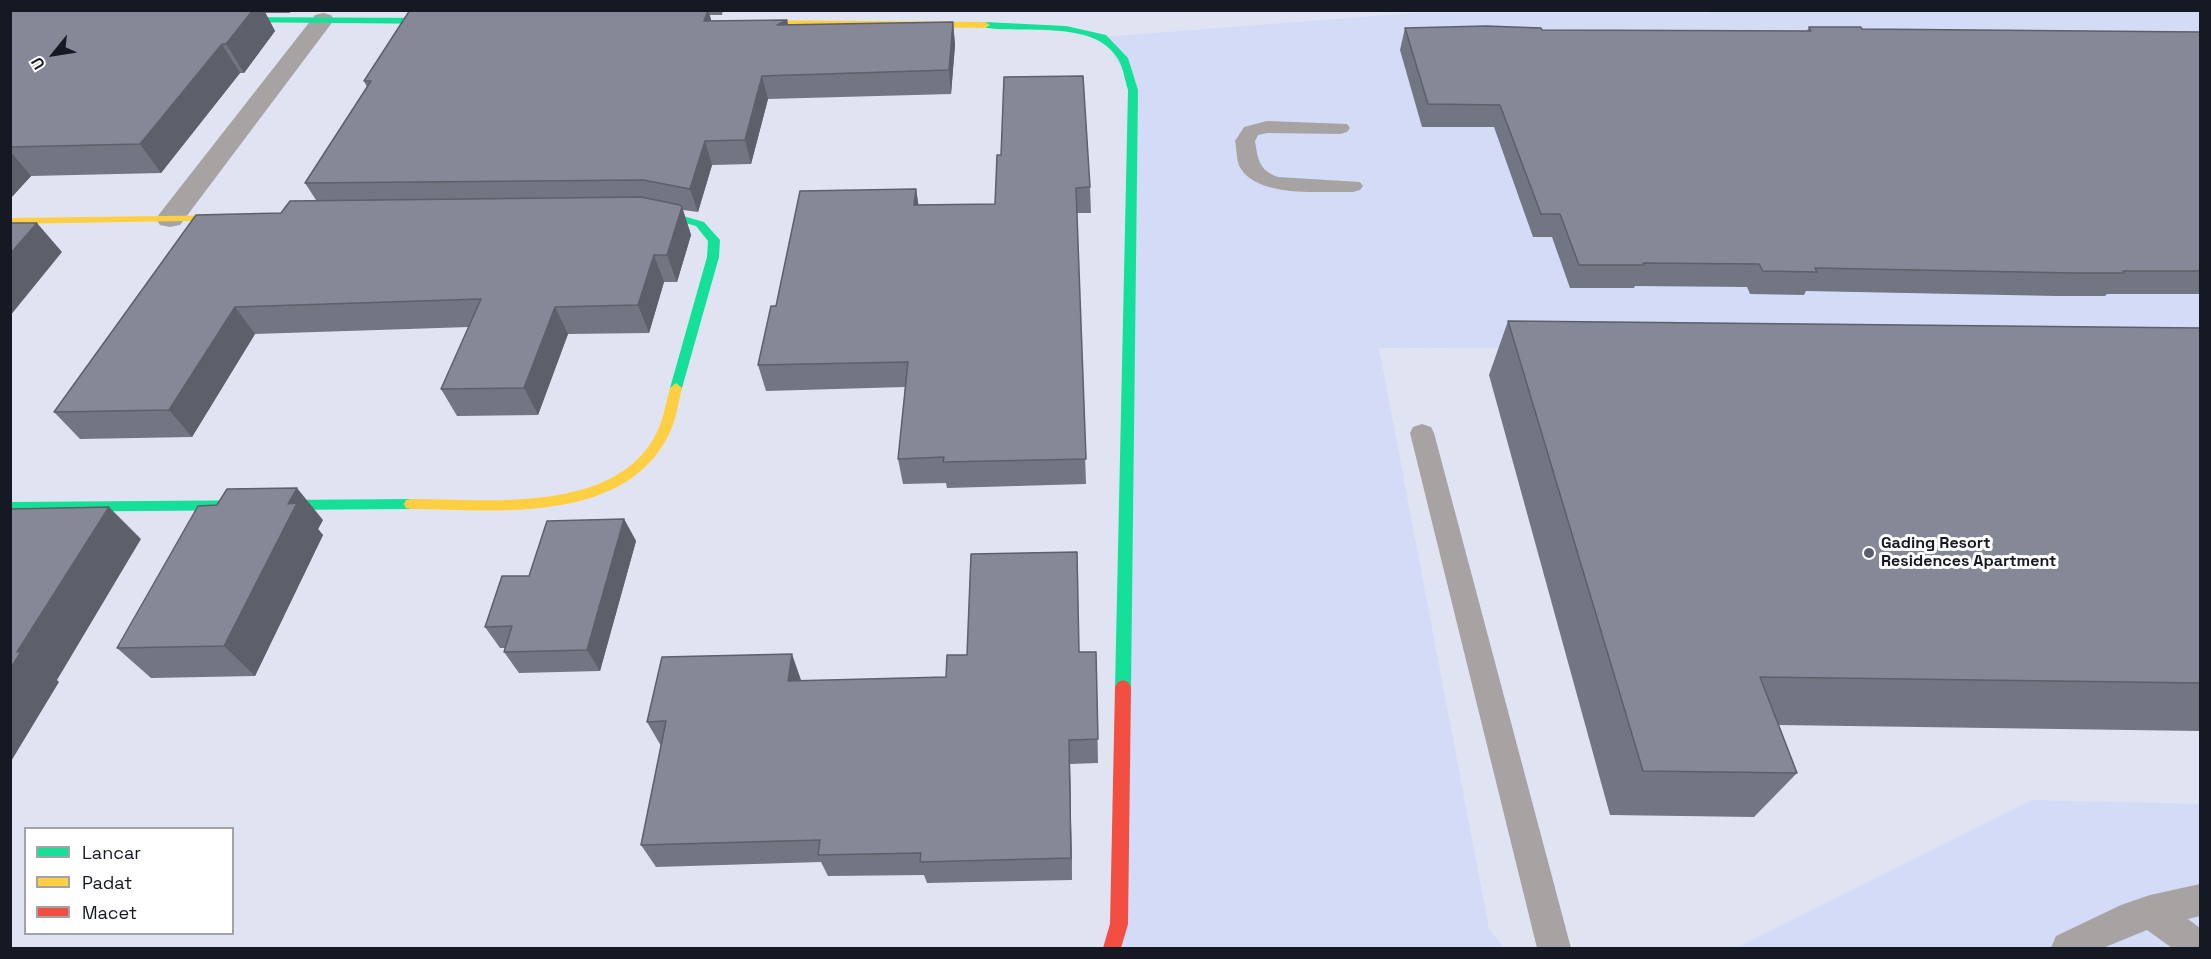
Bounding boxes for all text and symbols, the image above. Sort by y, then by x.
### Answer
north arrow [24,24,84,84]
text: U [26,53,50,73]
place label: Gading Resort Residences Apartment [1881,534,2056,572]
marker: Gading Resort Residences Apartment [1862,546,1876,560]
legend [24,827,234,935]
text: Lancar [82,841,141,864]
text: Padat [82,871,132,894]
text: Macet [82,901,137,924]

